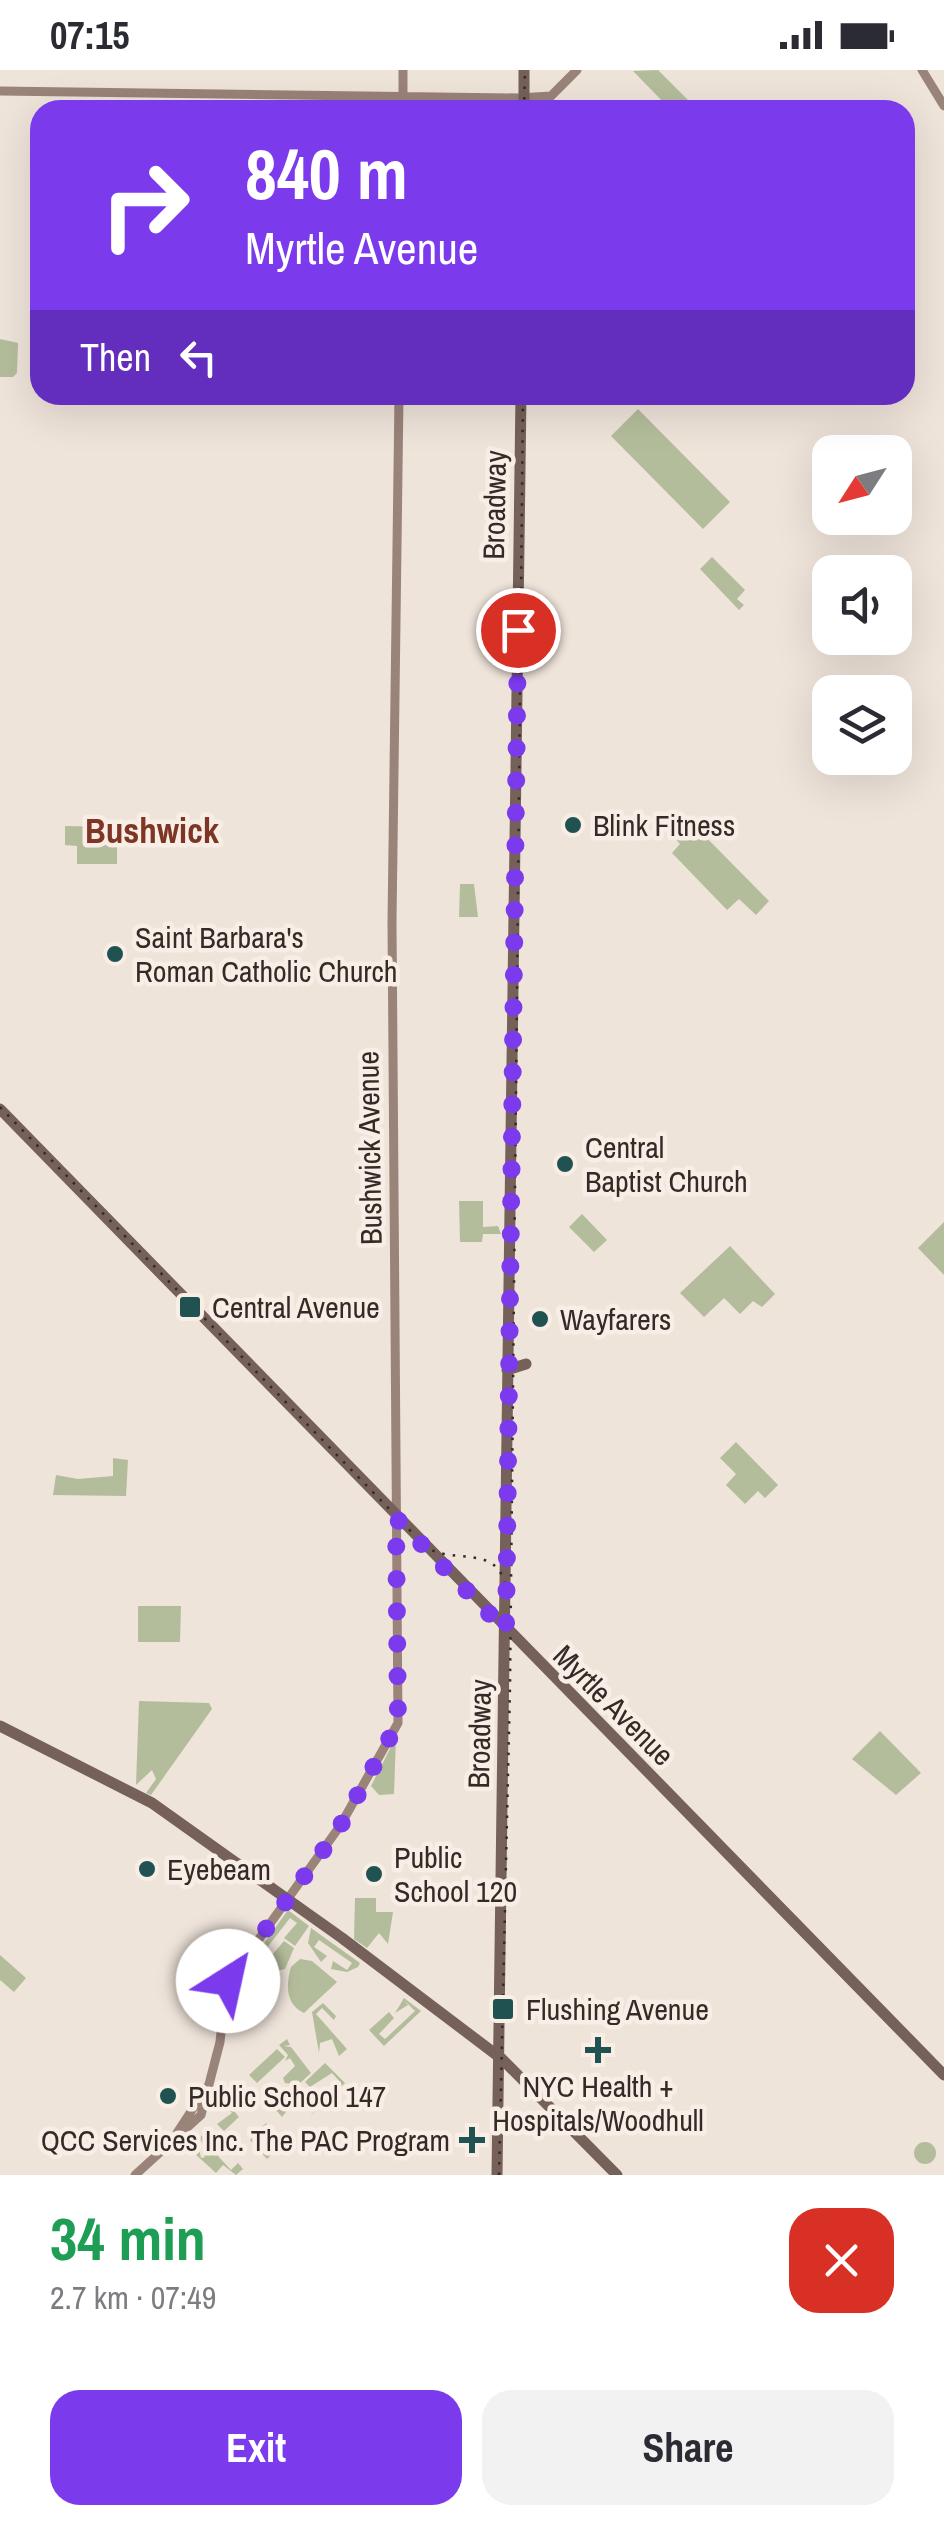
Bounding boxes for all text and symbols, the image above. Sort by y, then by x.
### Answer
text: 07:15 [50,10,130,61]
text: 840 m [245,127,408,221]
icon: right [80,140,210,270]
text: Myrtle Avenue [245,217,478,278]
icon: left [171,330,226,385]
text: Then [80,332,151,383]
north arrow [812,435,912,535]
map controls [812,435,912,775]
street label: Broadway [473,449,515,560]
button: sound [812,555,912,655]
pin [476,588,561,673]
icon: arrive [491,603,546,658]
button: layers [812,675,912,775]
place label: Blink Fitness [593,805,735,845]
district label: Bushwick [85,807,219,854]
marker: Blink Fitness [562,814,584,836]
place label: Saint Barbara's Roman Catholic Church [135,917,398,991]
marker: Saint Barbara's Roman Catholic Church [104,943,126,965]
street label: Bushwick Avenue [347,1051,391,1245]
place label: Central Baptist Church [585,1127,748,1201]
marker: Central Baptist Church [554,1153,576,1175]
place label: Central Avenue [212,1287,380,1327]
marker: Central Avenue [177,1294,203,1320]
place label: Wayfarers [560,1299,671,1339]
marker: Wayfarers [529,1308,551,1330]
street label: Myrtle Avenue [545,1636,683,1774]
street label: Broadway [458,1678,500,1789]
place label: Public School 120 [394,1837,517,1911]
place label: Eyebeam [167,1849,271,1889]
marker: Eyebeam [136,1858,158,1880]
marker: Public School 120 [363,1863,385,1885]
position arrow [176,1929,280,2033]
place label: Flushing Avenue [526,1989,709,2029]
marker: Flushing Avenue [490,1996,516,2022]
marker: NYC Health + Hospitals/Woodhull [585,2037,611,2063]
place label: NYC Health + Hospitals/Woodhull [492,2066,704,2140]
place label: Public School 147 [188,2076,386,2116]
marker: Public School 147 [157,2085,179,2107]
place label: QCC Services Inc. The PAC Program [41,2120,450,2160]
marker: QCC Services Inc. The PAC Program [459,2127,485,2153]
text: 34 min [50,2198,206,2279]
button: close [789,2208,894,2313]
text: 2.7 km · 07:49 [50,2276,216,2319]
button: Exit [50,2390,462,2505]
button: Share [482,2390,894,2505]

